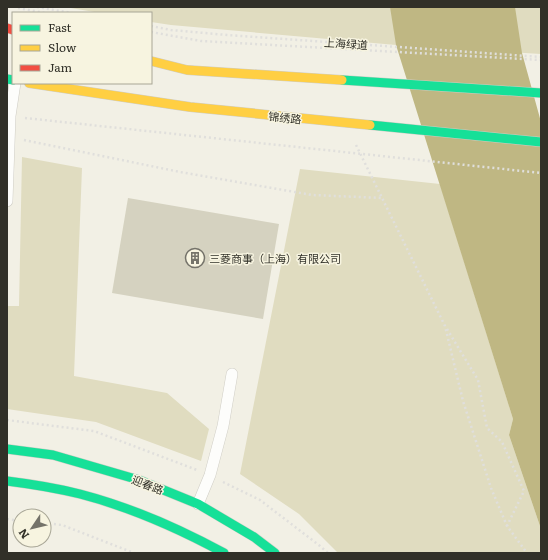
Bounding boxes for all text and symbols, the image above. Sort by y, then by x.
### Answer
legend [12,12,152,84]
text: Fast [48,18,72,36]
street label: 上海绿道 [323,33,369,53]
text: Slow [48,38,77,56]
text: Jam [48,58,73,76]
street label: 锦绣路 [268,107,302,127]
building icon: 三菱商事（上海）有限公司 [184,247,206,269]
place label: 三菱商事（上海）有限公司 [209,250,341,266]
street label: 迎春路 [130,471,166,497]
north arrow [12,508,52,548]
text: N [14,526,32,543]

